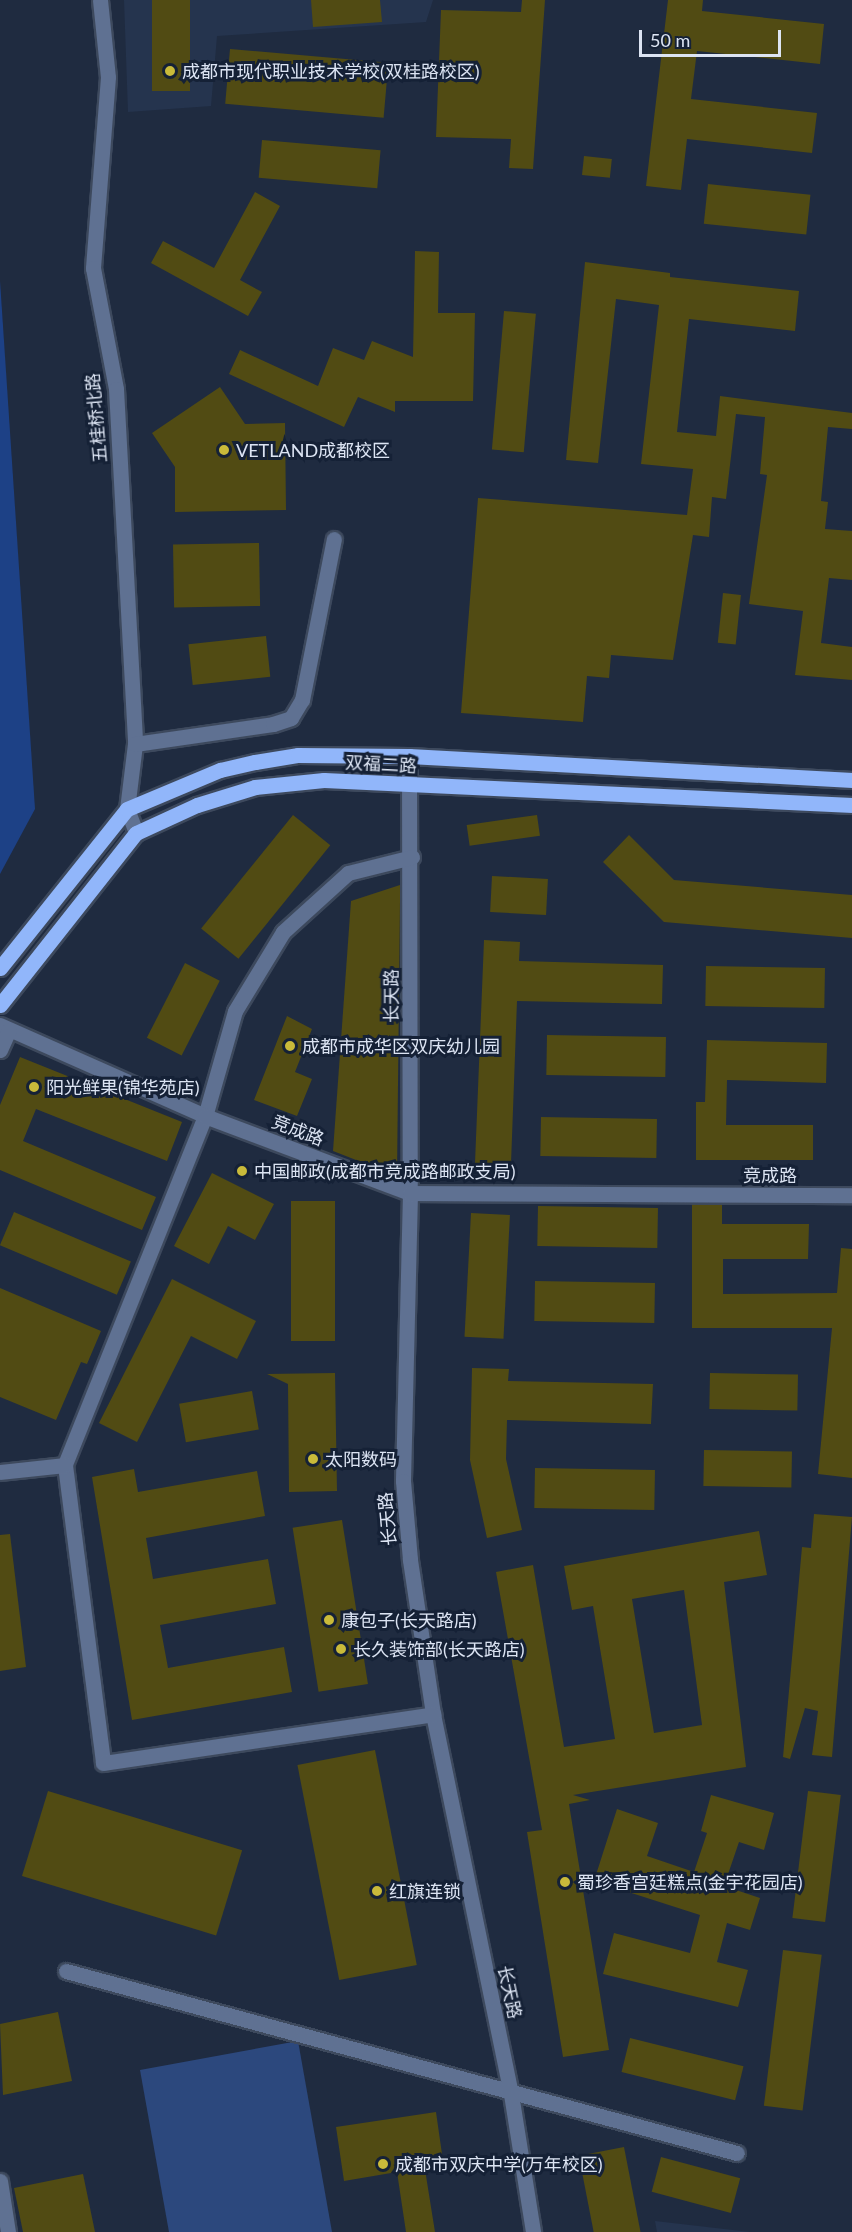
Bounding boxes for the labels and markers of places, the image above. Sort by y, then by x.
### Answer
place label: 成都市现代职业技术学校(双桂路校区) [182,60,480,82]
marker: 成都市现代职业技术学校(双桂路校区) [163,64,177,78]
place label: VETLAND成都校区 [236,439,390,461]
marker: VETLAND成都校区 [217,443,231,457]
place label: 成都市成华区双庆幼儿园 [302,1035,500,1057]
marker: 成都市成华区双庆幼儿园 [283,1039,297,1053]
place label: 阳光鲜果(锦华苑店) [46,1076,200,1098]
marker: 阳光鲜果(锦华苑店) [27,1080,41,1094]
place label: 中国邮政(成都市竞成路邮政支局) [254,1160,516,1182]
marker: 中国邮政(成都市竞成路邮政支局) [235,1164,249,1178]
place label: 太阳数码 [325,1448,397,1470]
marker: 太阳数码 [306,1452,320,1466]
place label: 康包子(长天路店) [341,1609,477,1631]
marker: 康包子(长天路店) [322,1613,336,1627]
place label: 长久装饰部(长天路店) [353,1638,525,1660]
marker: 长久装饰部(长天路店) [334,1642,348,1656]
place label: 蜀珍香宫廷糕点(金宇花园店) [577,1871,803,1893]
marker: 蜀珍香宫廷糕点(金宇花园店) [558,1875,572,1889]
place label: 红旗连锁 [389,1880,461,1902]
marker: 红旗连锁 [370,1884,384,1898]
place label: 成都市双庆中学(万年校区) [395,2153,603,2175]
marker: 成都市双庆中学(万年校区) [376,2157,390,2171]

